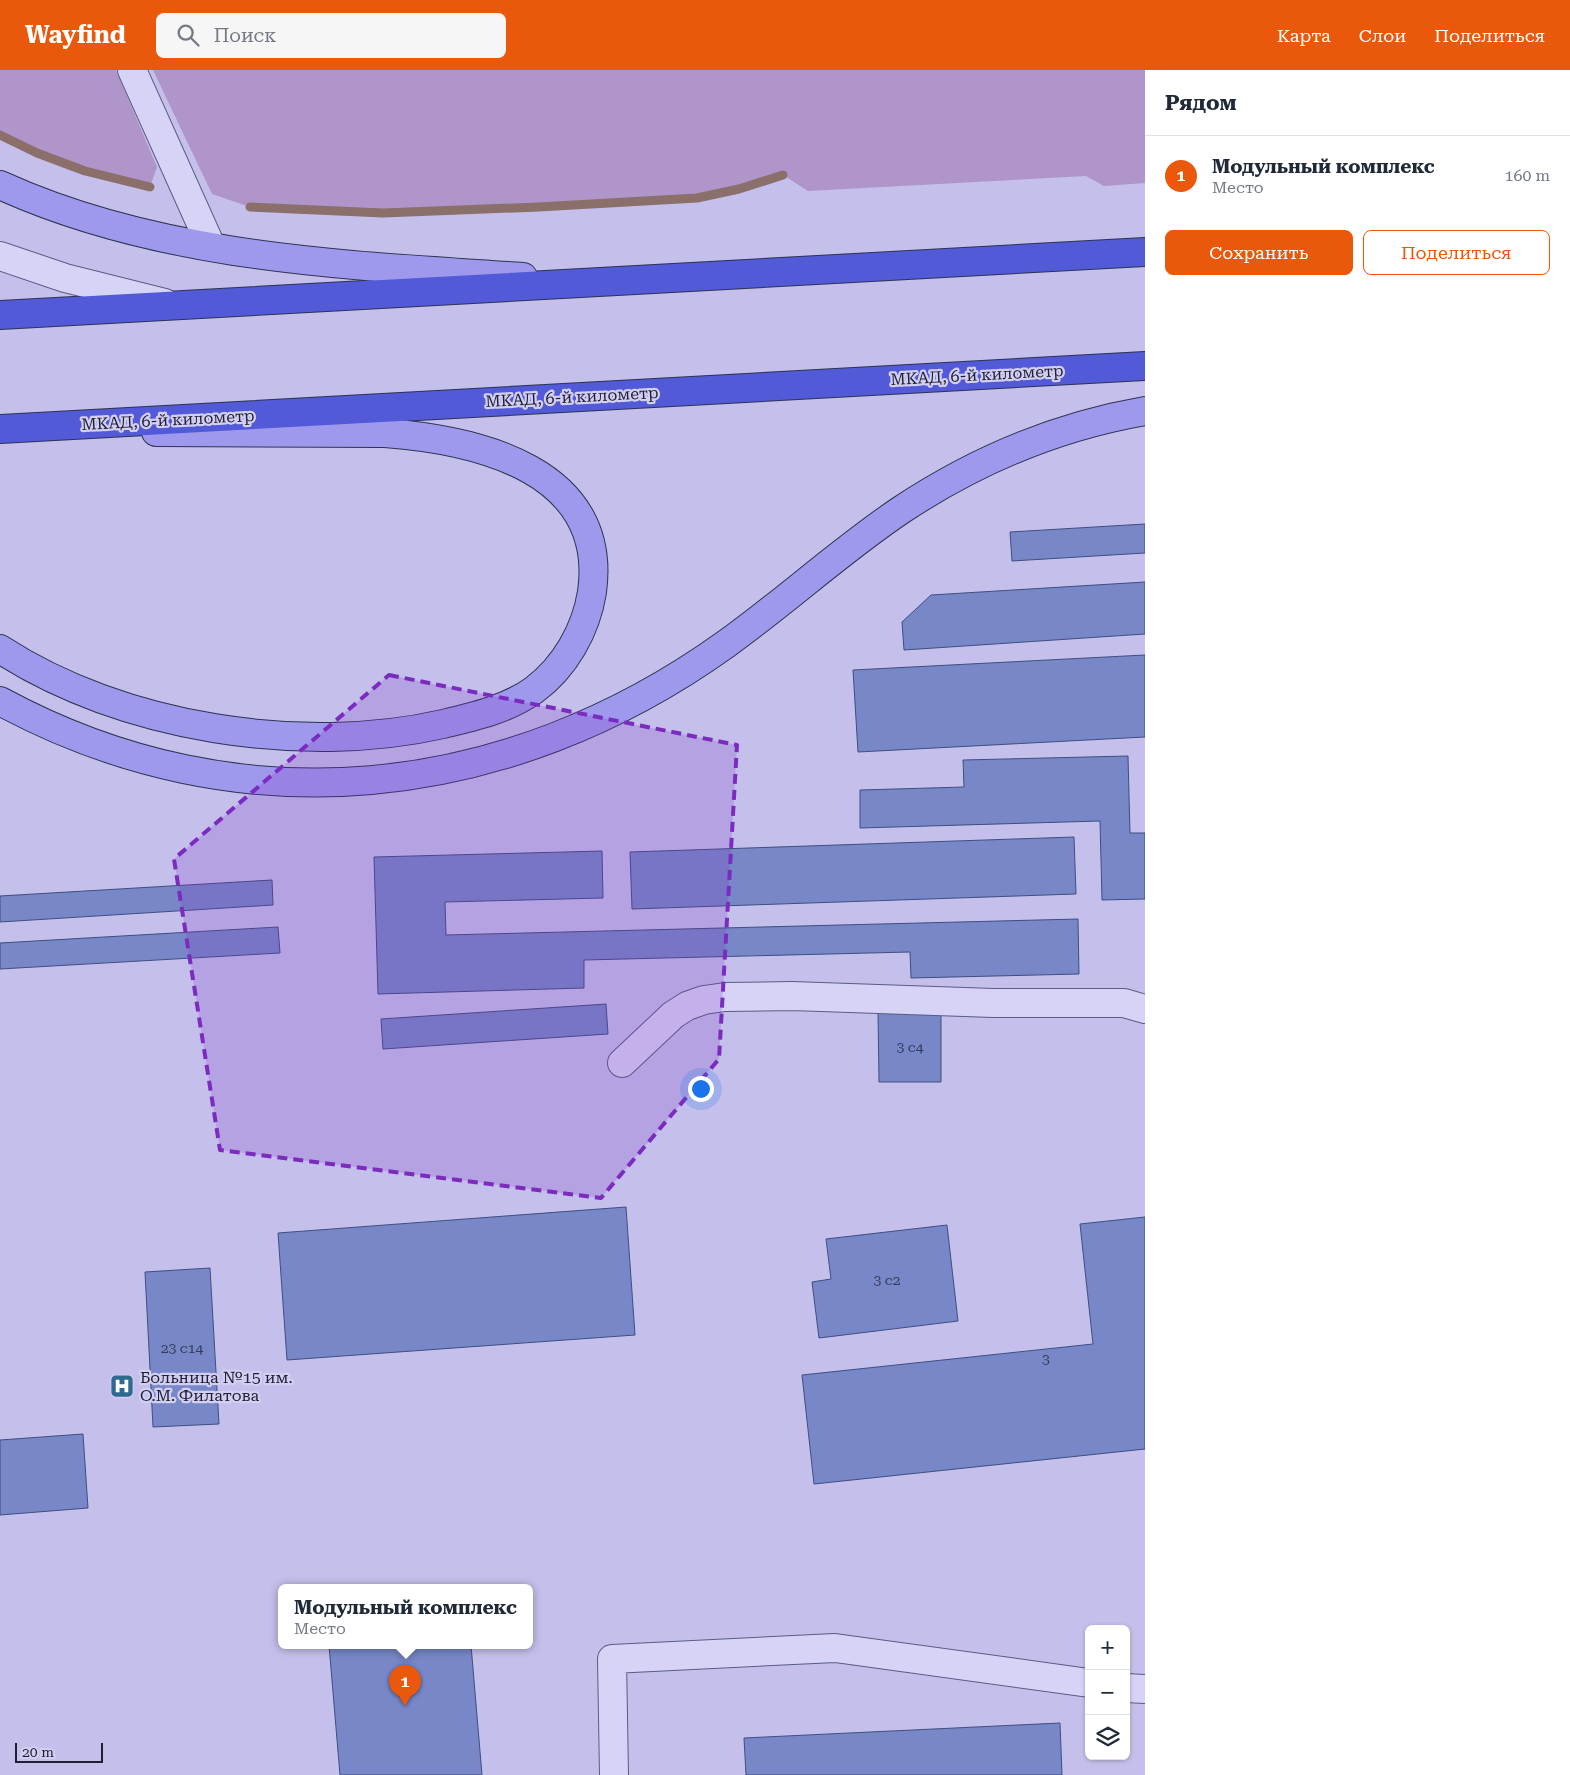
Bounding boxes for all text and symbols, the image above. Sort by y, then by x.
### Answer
search box [156,13,506,58]
text: Wayfind [25,21,126,49]
icon: search [174,21,202,49]
text: Поиск [214,24,276,47]
text: Карта [1277,25,1331,46]
text: Слои [1359,25,1406,46]
text: Поделиться [1434,25,1545,46]
text: Рядом [1165,91,1237,115]
text: Модульный комплекс [1212,155,1435,178]
text: 1 [1177,166,1185,185]
text: 160 m [1504,166,1550,185]
text: Место [1212,178,1264,197]
button: Сохранить [1165,230,1353,275]
button: Поделиться [1363,230,1550,275]
street label: МКАД, 6-й километр [890,361,1064,389]
street label: МКАД, 6-й километр [485,383,659,411]
street label: МКАД, 6-й километр [81,406,255,434]
house number: 3 с4 [896,1039,924,1055]
your location [688,1076,714,1102]
house number: 3 с2 [873,1272,901,1288]
house number: 23 с14 [161,1340,204,1356]
house number: 3 [1042,1351,1050,1367]
place label: Больница №15 им. О.М. Филатова [140,1368,293,1405]
hospital icon: Больница №15 им. О.М. Филатова [109,1373,135,1399]
popup [278,1584,533,1649]
text: Модульный комплекс [294,1596,517,1619]
text: Место [294,1619,346,1638]
map controls [1085,1625,1130,1760]
button: + [1085,1625,1130,1670]
pin: 1 [389,1665,421,1706]
button: − [1085,1670,1130,1715]
button: layers [1085,1715,1130,1760]
scale bar [15,1740,102,1763]
text: 20 m [22,1744,54,1760]

